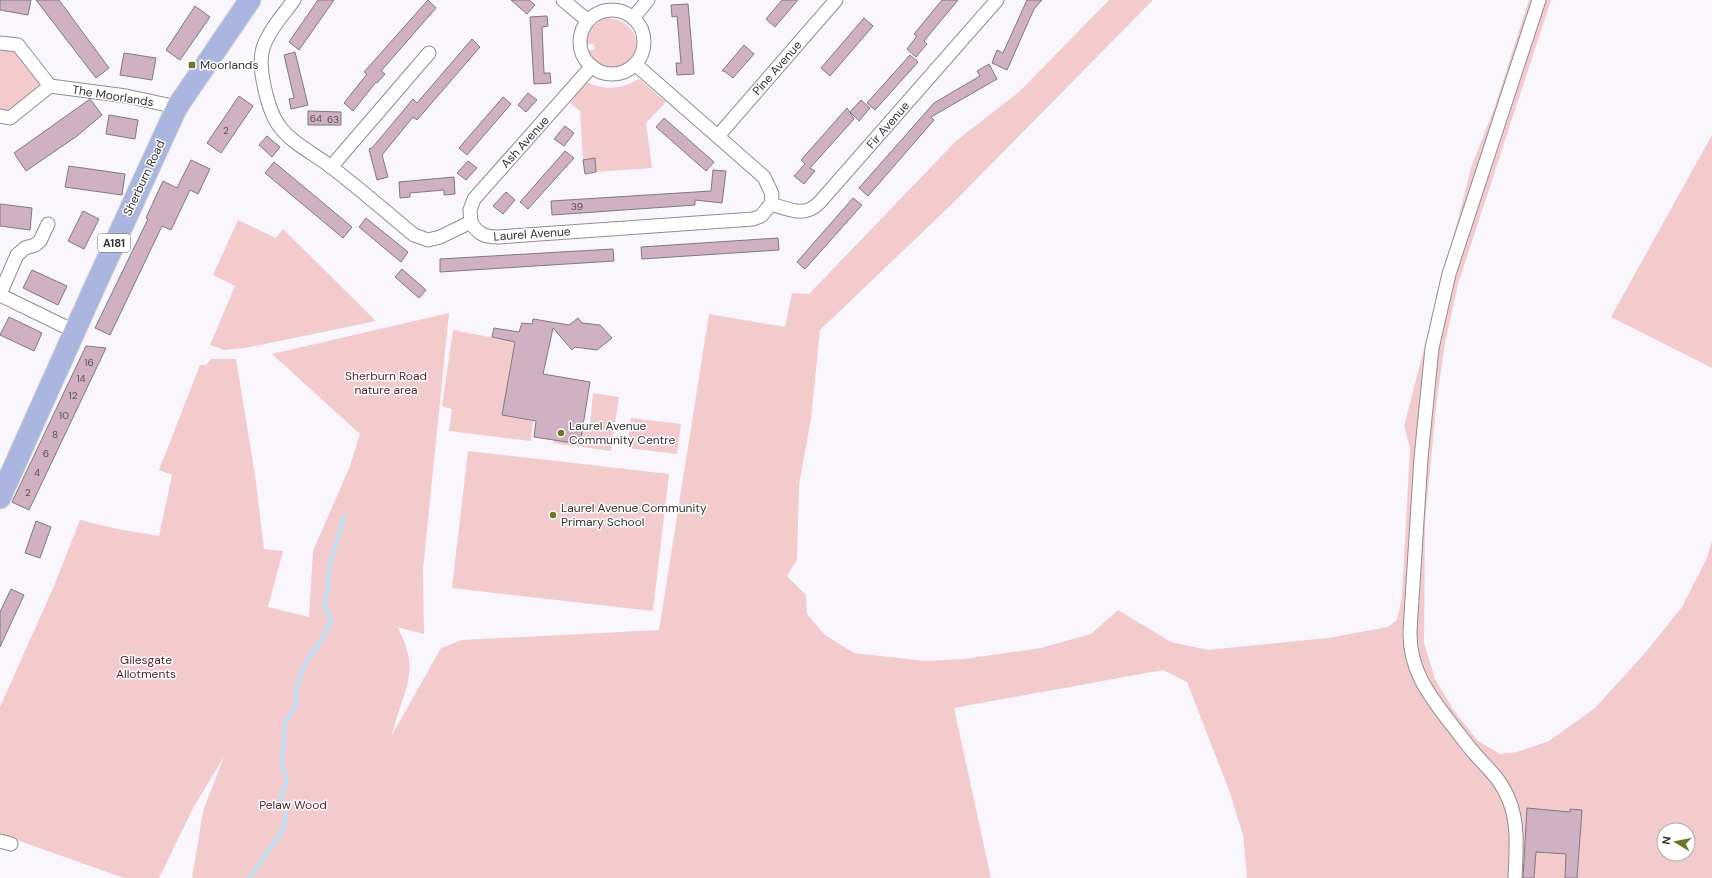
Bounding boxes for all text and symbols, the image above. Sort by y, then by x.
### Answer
street label: Pine Avenue [749,37,805,99]
place label: Moorlands [200,57,258,73]
marker: Moorlands [187,60,197,70]
street label: The Moorlands [71,82,155,110]
street label: Fir Avenue [863,98,913,152]
house number: 64 [310,112,322,125]
street label: Ash Avenue [497,112,553,171]
house number: 63 [327,113,339,126]
house number: 2 [223,124,229,137]
street label: Sherburn Road [119,137,169,219]
house number: 39 [571,200,583,213]
street label: Laurel Avenue [493,223,571,245]
road number: A181 [98,234,130,252]
house number: 16 [84,356,94,369]
park label: Sherburn Road nature area [345,368,427,398]
house number: 14 [76,372,86,385]
house number: 12 [69,389,78,402]
house number: 10 [59,409,69,422]
place label: Laurel Avenue Community Centre [569,418,676,448]
house number: 8 [52,428,58,441]
marker: Laurel Avenue Community Centre [556,428,566,438]
house number: 6 [43,447,49,460]
house number: 4 [34,466,40,479]
house number: 2 [25,486,31,499]
place label: Laurel Avenue Community Primary School [561,500,707,530]
marker: Laurel Avenue Community Primary School [548,510,558,520]
park label: Gilesgate Allotments [116,652,176,682]
park label: Pelaw Wood [259,797,327,813]
north arrow [1656,822,1696,862]
text: N [1659,835,1674,845]

